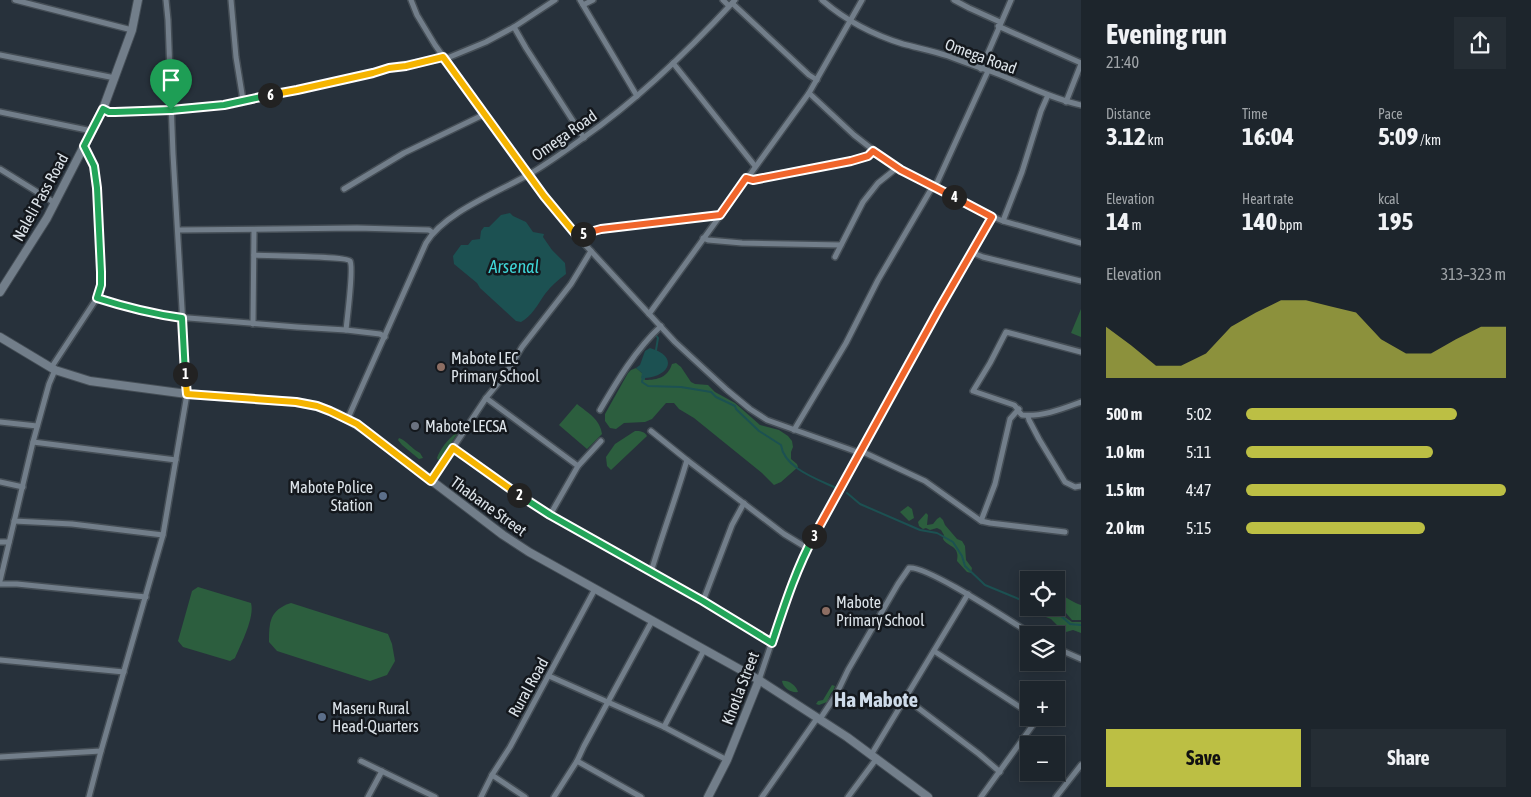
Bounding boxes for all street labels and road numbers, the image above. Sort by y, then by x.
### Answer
street label: Omega Road [942,35,1019,78]
street label: Omega Road [528,106,600,165]
street label: Naleli Pass Road [9,150,71,244]
street label: Thabane Street [448,472,531,540]
street label: Khotla Street [718,649,762,727]
street label: Rural Road [504,654,552,720]

